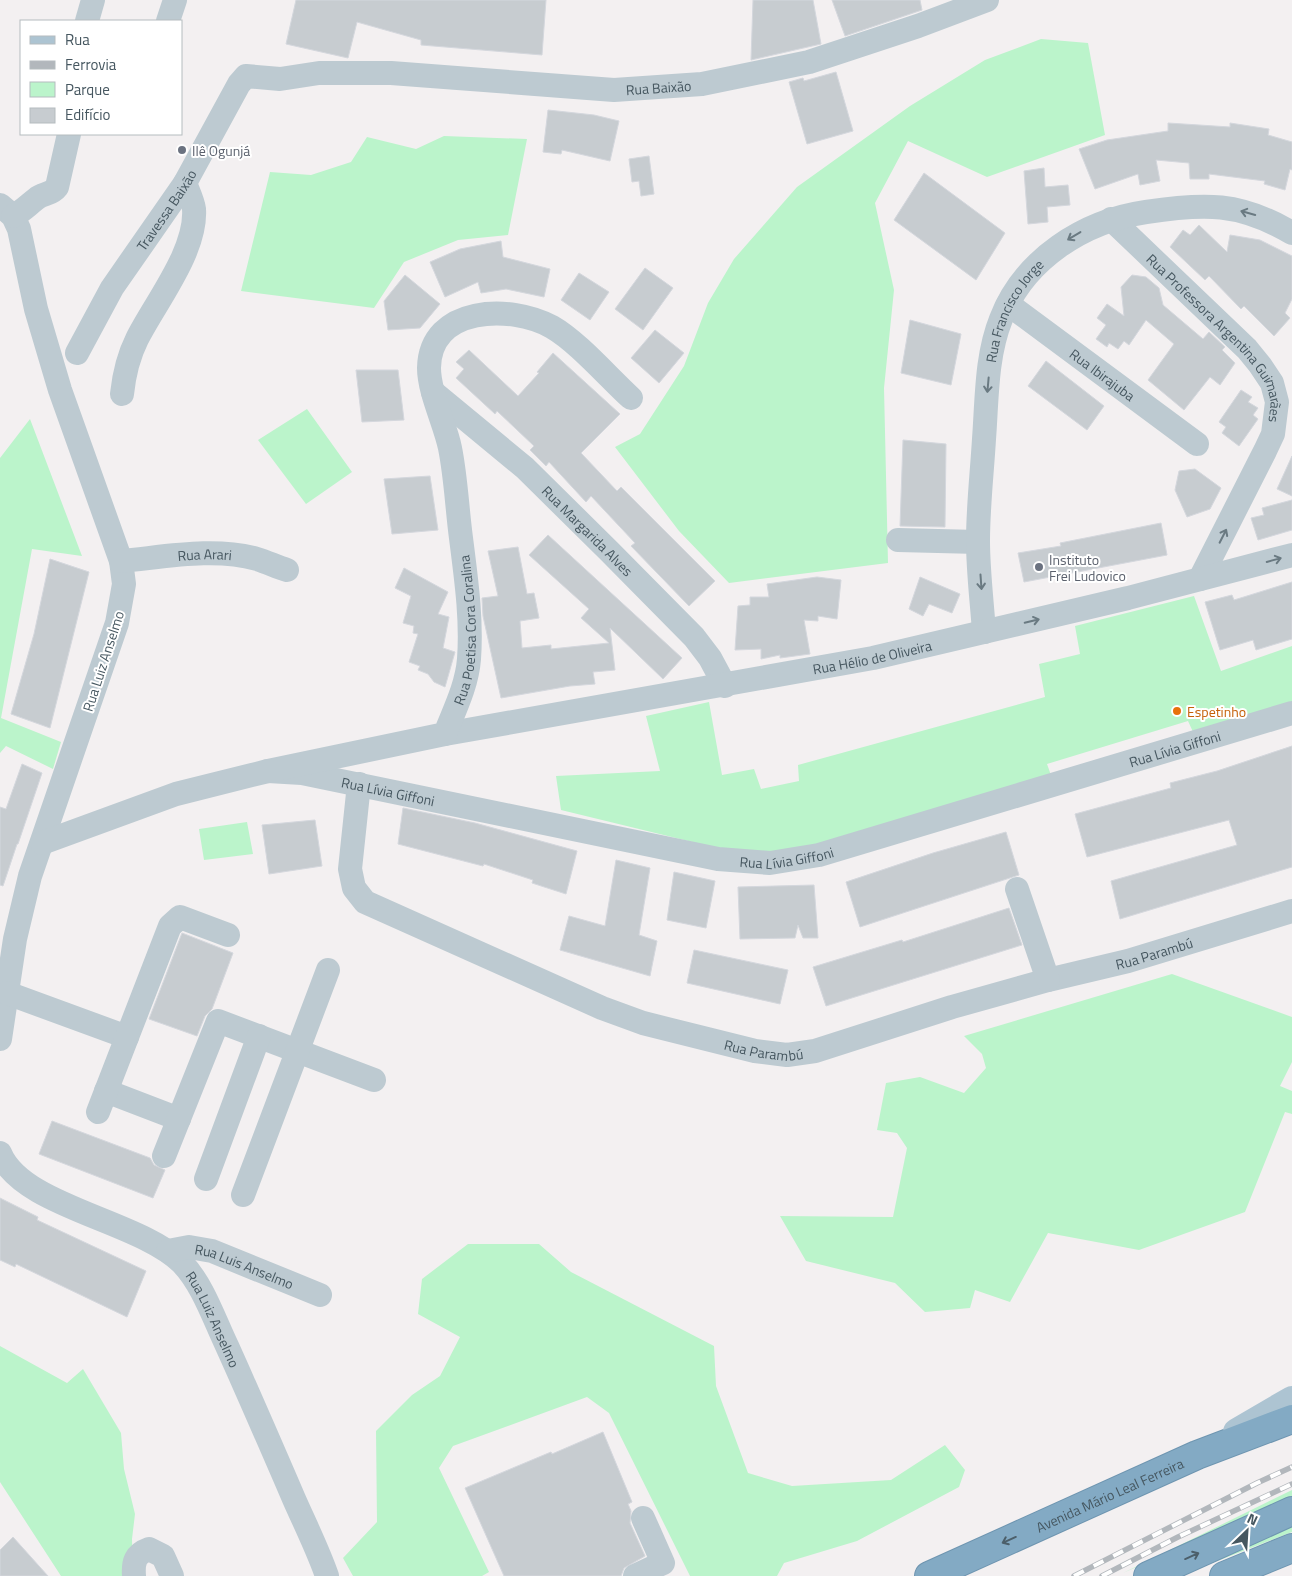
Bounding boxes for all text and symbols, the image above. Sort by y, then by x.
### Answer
legend [20,20,182,135]
text: Rua [65,28,90,51]
text: Ferrovia [65,53,117,76]
street label: Rua Baixão [625,74,692,100]
text: Parque [65,78,110,101]
text: Edifício [65,103,110,126]
place label: Ilê Ogunjá [192,140,250,161]
marker: Ilê Ogunjá [176,144,188,156]
street label: Travessa Baixão [131,165,201,255]
one-way arrow [1240,207,1256,217]
one-way arrow [1067,231,1081,241]
street label: Rua Professora Argentina Guimarães [1142,248,1287,424]
street label: Rua Francisco Jorge [980,254,1048,364]
street label: Rua Ibirajuba [1066,343,1140,406]
one-way arrow [984,377,993,393]
street label: Rua Margarida Alves [538,480,638,581]
one-way arrow [1218,529,1228,544]
street label: Rua Arari [177,543,233,565]
place label: Instituto Frei Ludovico [1049,549,1126,586]
street label: Rua Poetisa Cora Coralina [447,554,480,708]
one-way arrow [1266,555,1282,564]
marker: Instituto Frei Ludovico [1033,561,1045,573]
one-way arrow [976,574,986,590]
street label: Rua Luiz Anselmo [77,608,129,714]
one-way arrow [1023,616,1039,625]
street label: Rua Hélio de Oliveira [811,634,934,679]
place label: Espetinho [1187,701,1246,722]
marker: Espetinho [1171,705,1183,717]
street label: Rua Lívia Giffoni [1126,725,1223,772]
street label: Rua Lívia Giffoni [340,771,437,811]
street label: Rua Lívia Giffoni [739,841,836,874]
street label: Rua Parambú [1113,931,1195,974]
street label: Rua Parambú [722,1033,805,1066]
street label: Rua Luis Anselmo [193,1238,297,1294]
street label: Rua Luiz Anselmo [181,1266,246,1371]
street label: Avenida Mário Leal Ferreira [1032,1452,1187,1537]
north arrow [1222,1506,1272,1556]
text: N [1244,1507,1262,1530]
one-way arrow [1002,1536,1017,1546]
one-way arrow [1184,1551,1199,1560]

